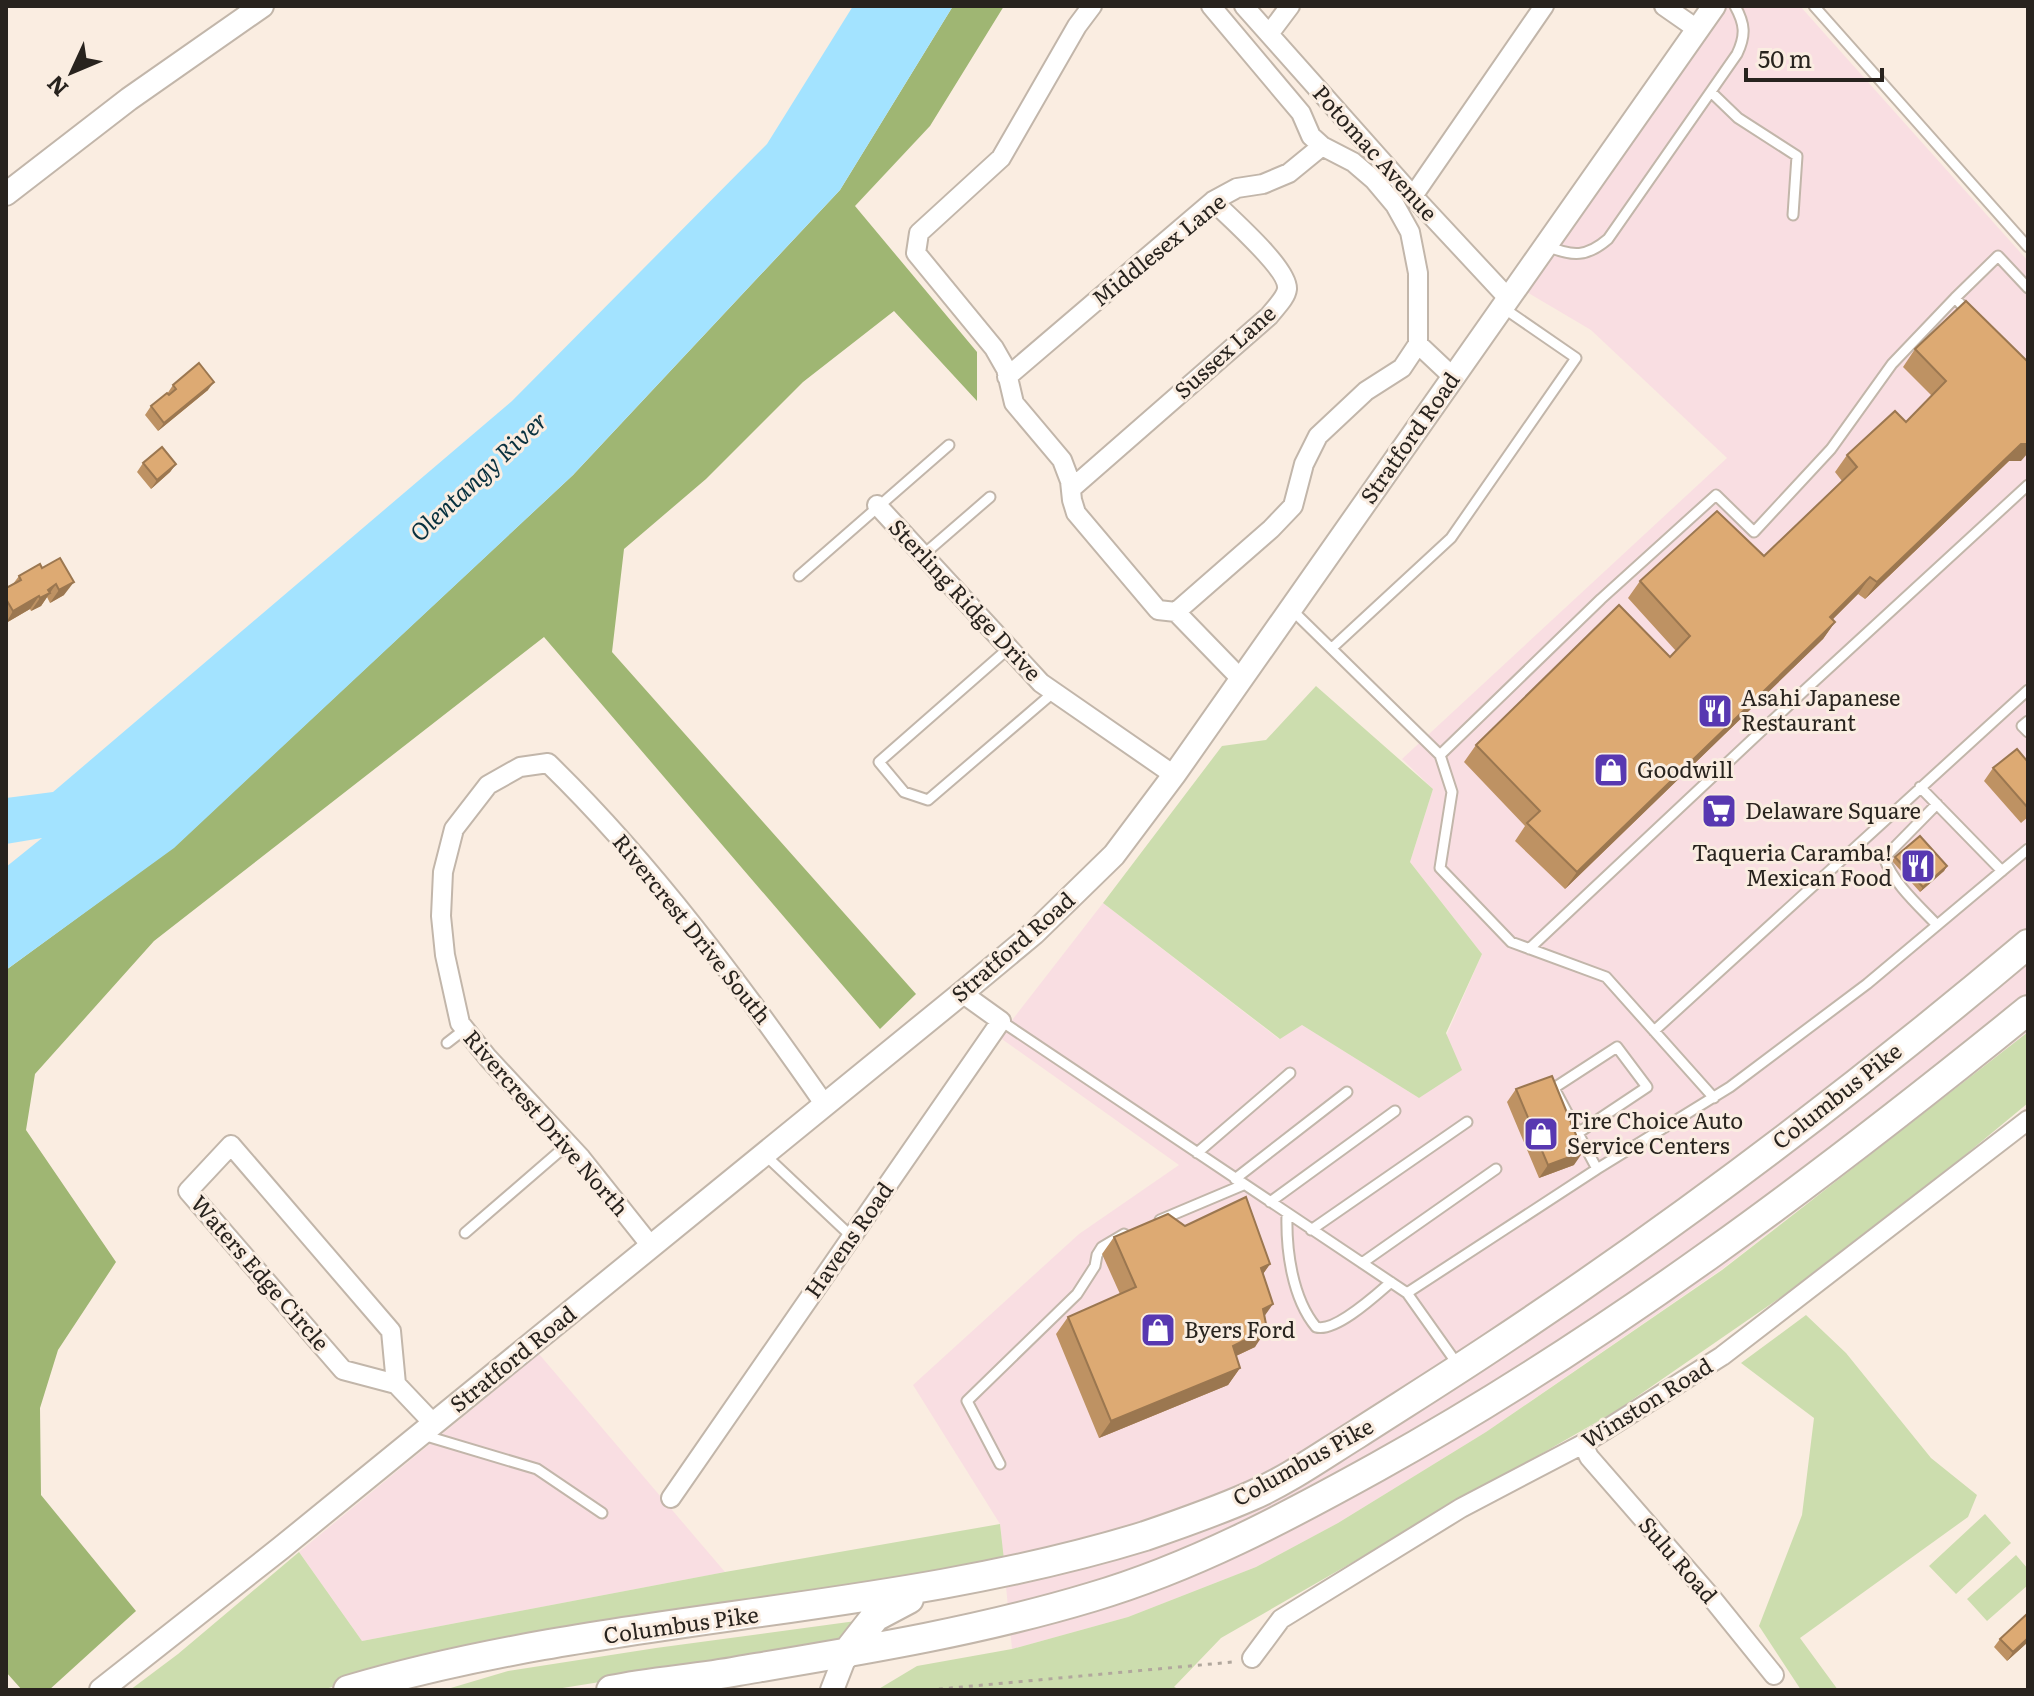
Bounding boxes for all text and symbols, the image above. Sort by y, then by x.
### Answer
north arrow [32,32,112,112]
scale bar [1746,32,1882,82]
text: 50 m [1758,40,1812,75]
text: N [38,69,75,105]
street label: Potomac Avenue [1306,77,1446,227]
street label: Middlesex Lane [1084,184,1232,313]
street label: Sussex Lane [1166,296,1282,405]
street label: Stratford Road [1351,364,1467,510]
water label: Olentangy River [401,402,554,548]
street label: Sterling Ridge Drive [882,511,1050,687]
place label: Asahi Japanese Restaurant [1741,680,1900,738]
restaurant icon: Asahi Japanese Restaurant [1696,692,1734,730]
shop icon: Goodwill [1592,751,1630,789]
place label: Goodwill [1637,752,1733,785]
supermarket icon: Delaware Square [1700,792,1738,830]
place label: Delaware Square [1745,793,1921,826]
street label: Rivercrest Drive South [606,826,780,1030]
place label: Taqueria Caramba! Mexican Food [1692,835,1892,893]
restaurant icon: Taqueria Caramba! Mexican Food [1899,847,1937,885]
street label: Stratford Road [943,883,1081,1009]
street label: Rivercrest Drive North [457,1021,638,1223]
street label: Columbus Pike [1764,1034,1908,1156]
place label: Tire Choice Auto Service Centers [1567,1103,1743,1161]
shop icon: Tire Choice Auto Service Centers [1522,1115,1560,1153]
street label: Havens Road [795,1174,900,1304]
street label: Waters Edge Circle [184,1187,338,1357]
street label: Stratford Road [442,1296,582,1419]
shop icon: Byers Ford [1139,1311,1177,1349]
place label: Byers Ford [1184,1312,1295,1345]
street label: Winston Road [1574,1348,1718,1455]
street label: Columbus Pike [1226,1408,1379,1513]
street label: Sulu Road [1632,1508,1726,1610]
street label: Columbus Pike [601,1596,760,1651]

